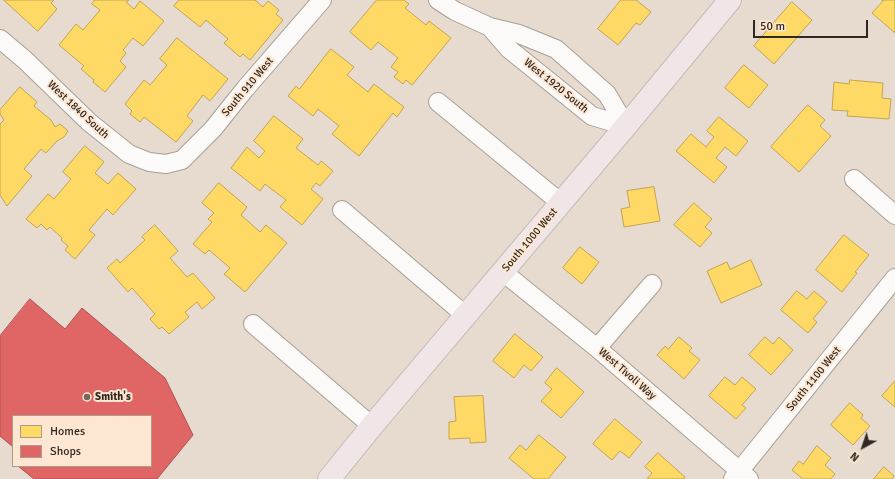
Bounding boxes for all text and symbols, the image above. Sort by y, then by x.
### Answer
scale bar [755,12,870,38]
text: 50 m [760,19,785,34]
street label: South 910 West [219,55,277,119]
street label: West 1920 South [521,56,591,116]
street label: West 1840 South [44,78,112,142]
street label: South 1000 West [499,205,561,275]
street label: South 1100 West [784,344,844,414]
street label: West Tivoli Way [595,345,659,403]
place label: Smith's [95,390,131,404]
marker: Smith's [82,392,92,402]
legend [12,415,152,467]
text: Homes [50,424,85,439]
north arrow [843,427,883,467]
text: Shops [50,444,81,459]
text: N [848,449,862,464]

